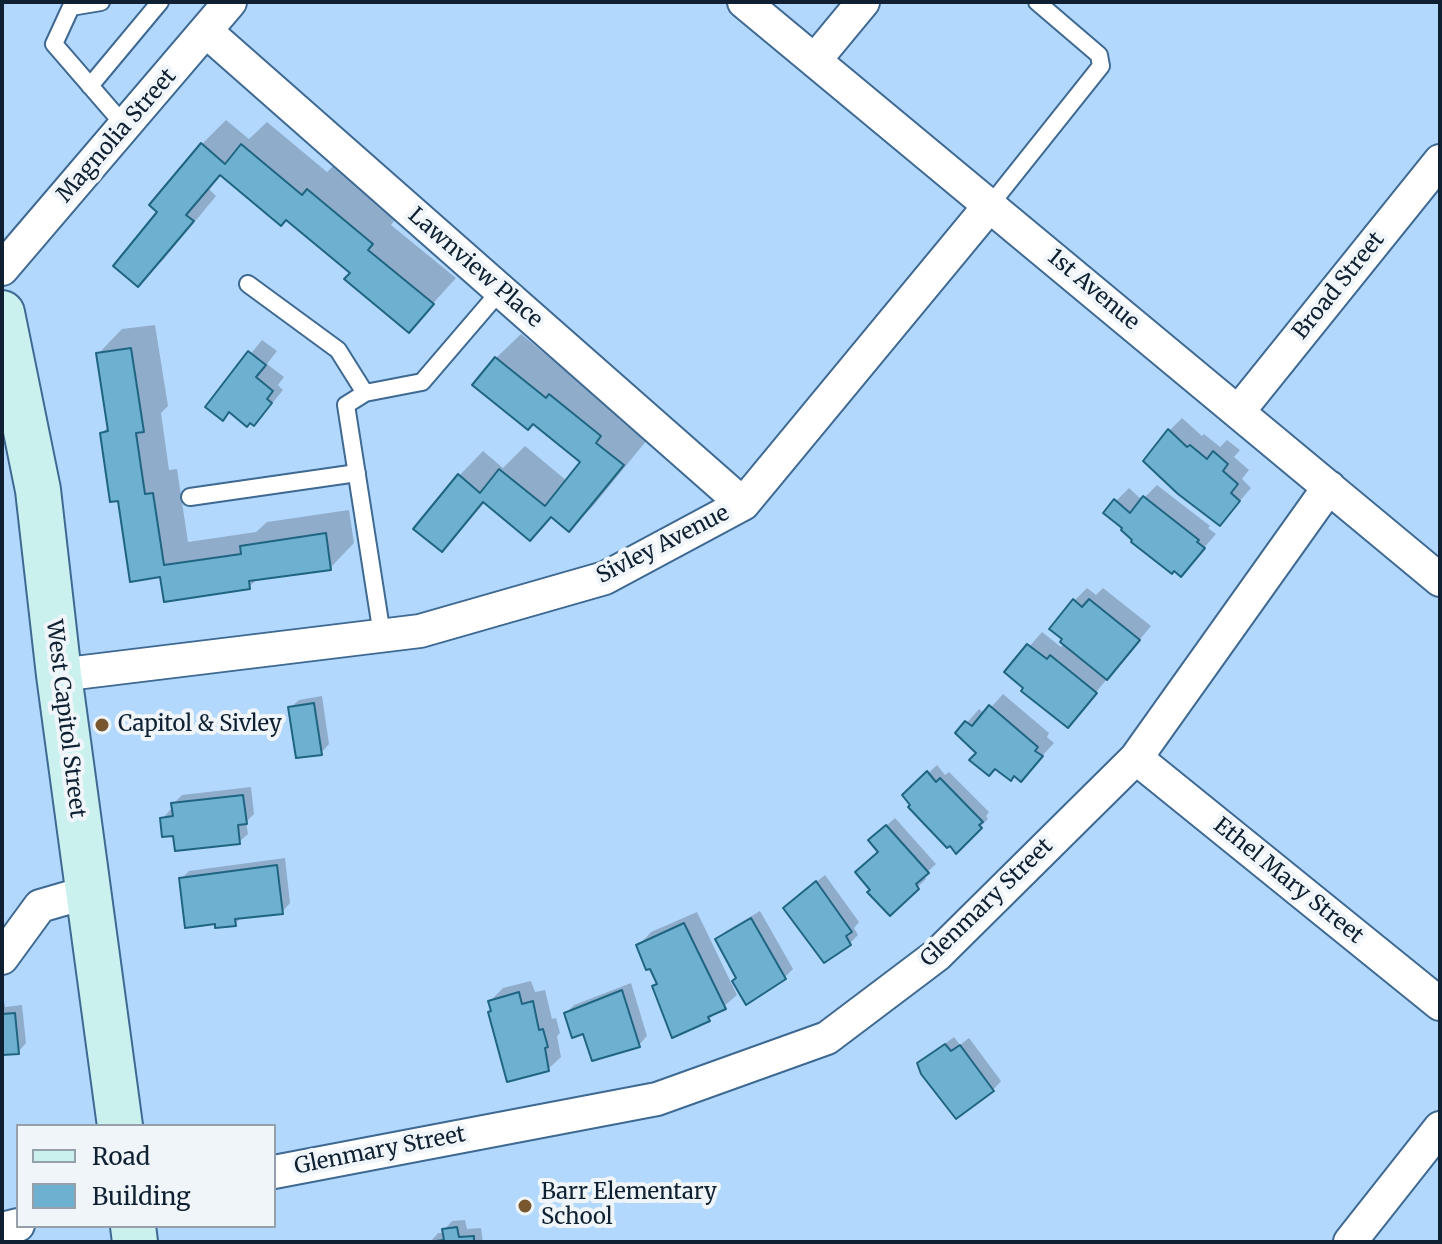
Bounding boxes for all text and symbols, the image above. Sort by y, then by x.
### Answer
street label: Magnolia Street [52,64,182,208]
street label: Lawnview Place [403,203,547,333]
street label: Broad Street [1288,227,1390,345]
street label: 1st Avenue [1042,244,1144,336]
street label: Sivley Avenue [592,500,734,590]
street label: West Capitol Street [40,618,90,820]
place label: Capitol & Sivley [118,712,282,738]
marker: Capitol & Sivley [93,716,111,734]
street label: Ethel Mary Street [1208,813,1368,949]
street label: Glenmary Street [915,833,1059,973]
street label: Glenmary Street [292,1121,468,1181]
legend [16,1124,276,1228]
text: Road [92,1141,150,1172]
place label: Barr Elementary School [541,1180,717,1232]
text: Building [92,1181,191,1212]
marker: Barr Elementary School [516,1197,534,1215]

